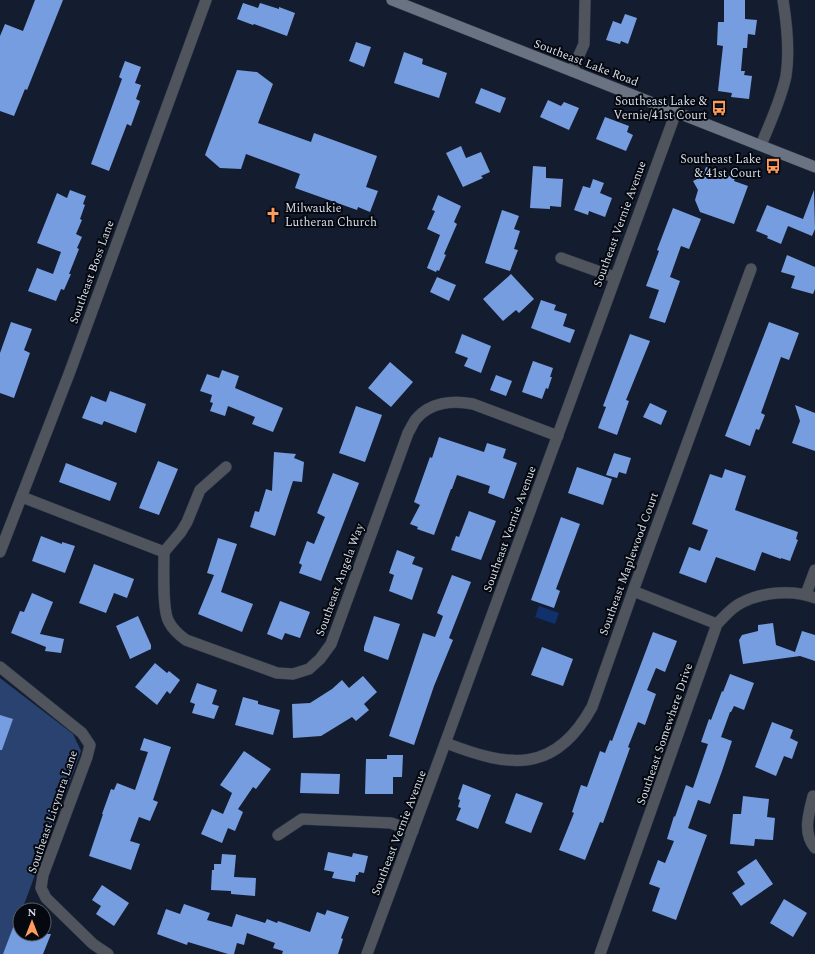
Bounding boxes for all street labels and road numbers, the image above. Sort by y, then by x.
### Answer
street label: Southeast Lake Road [531,34,641,92]
street label: Southeast Vernie Avenue [588,158,652,290]
street label: Southeast Boss Lane [64,217,120,327]
street label: Southeast Vernie Avenue [478,463,542,595]
street label: Southeast Maplewood Court [594,490,664,638]
street label: Southeast Angela Way [311,520,370,639]
street label: Southeast Somewhere Drive [632,660,698,808]
street label: Southeast Licyntra Lane [23,748,83,876]
street label: Southeast Vernie Avenue [366,767,432,899]

